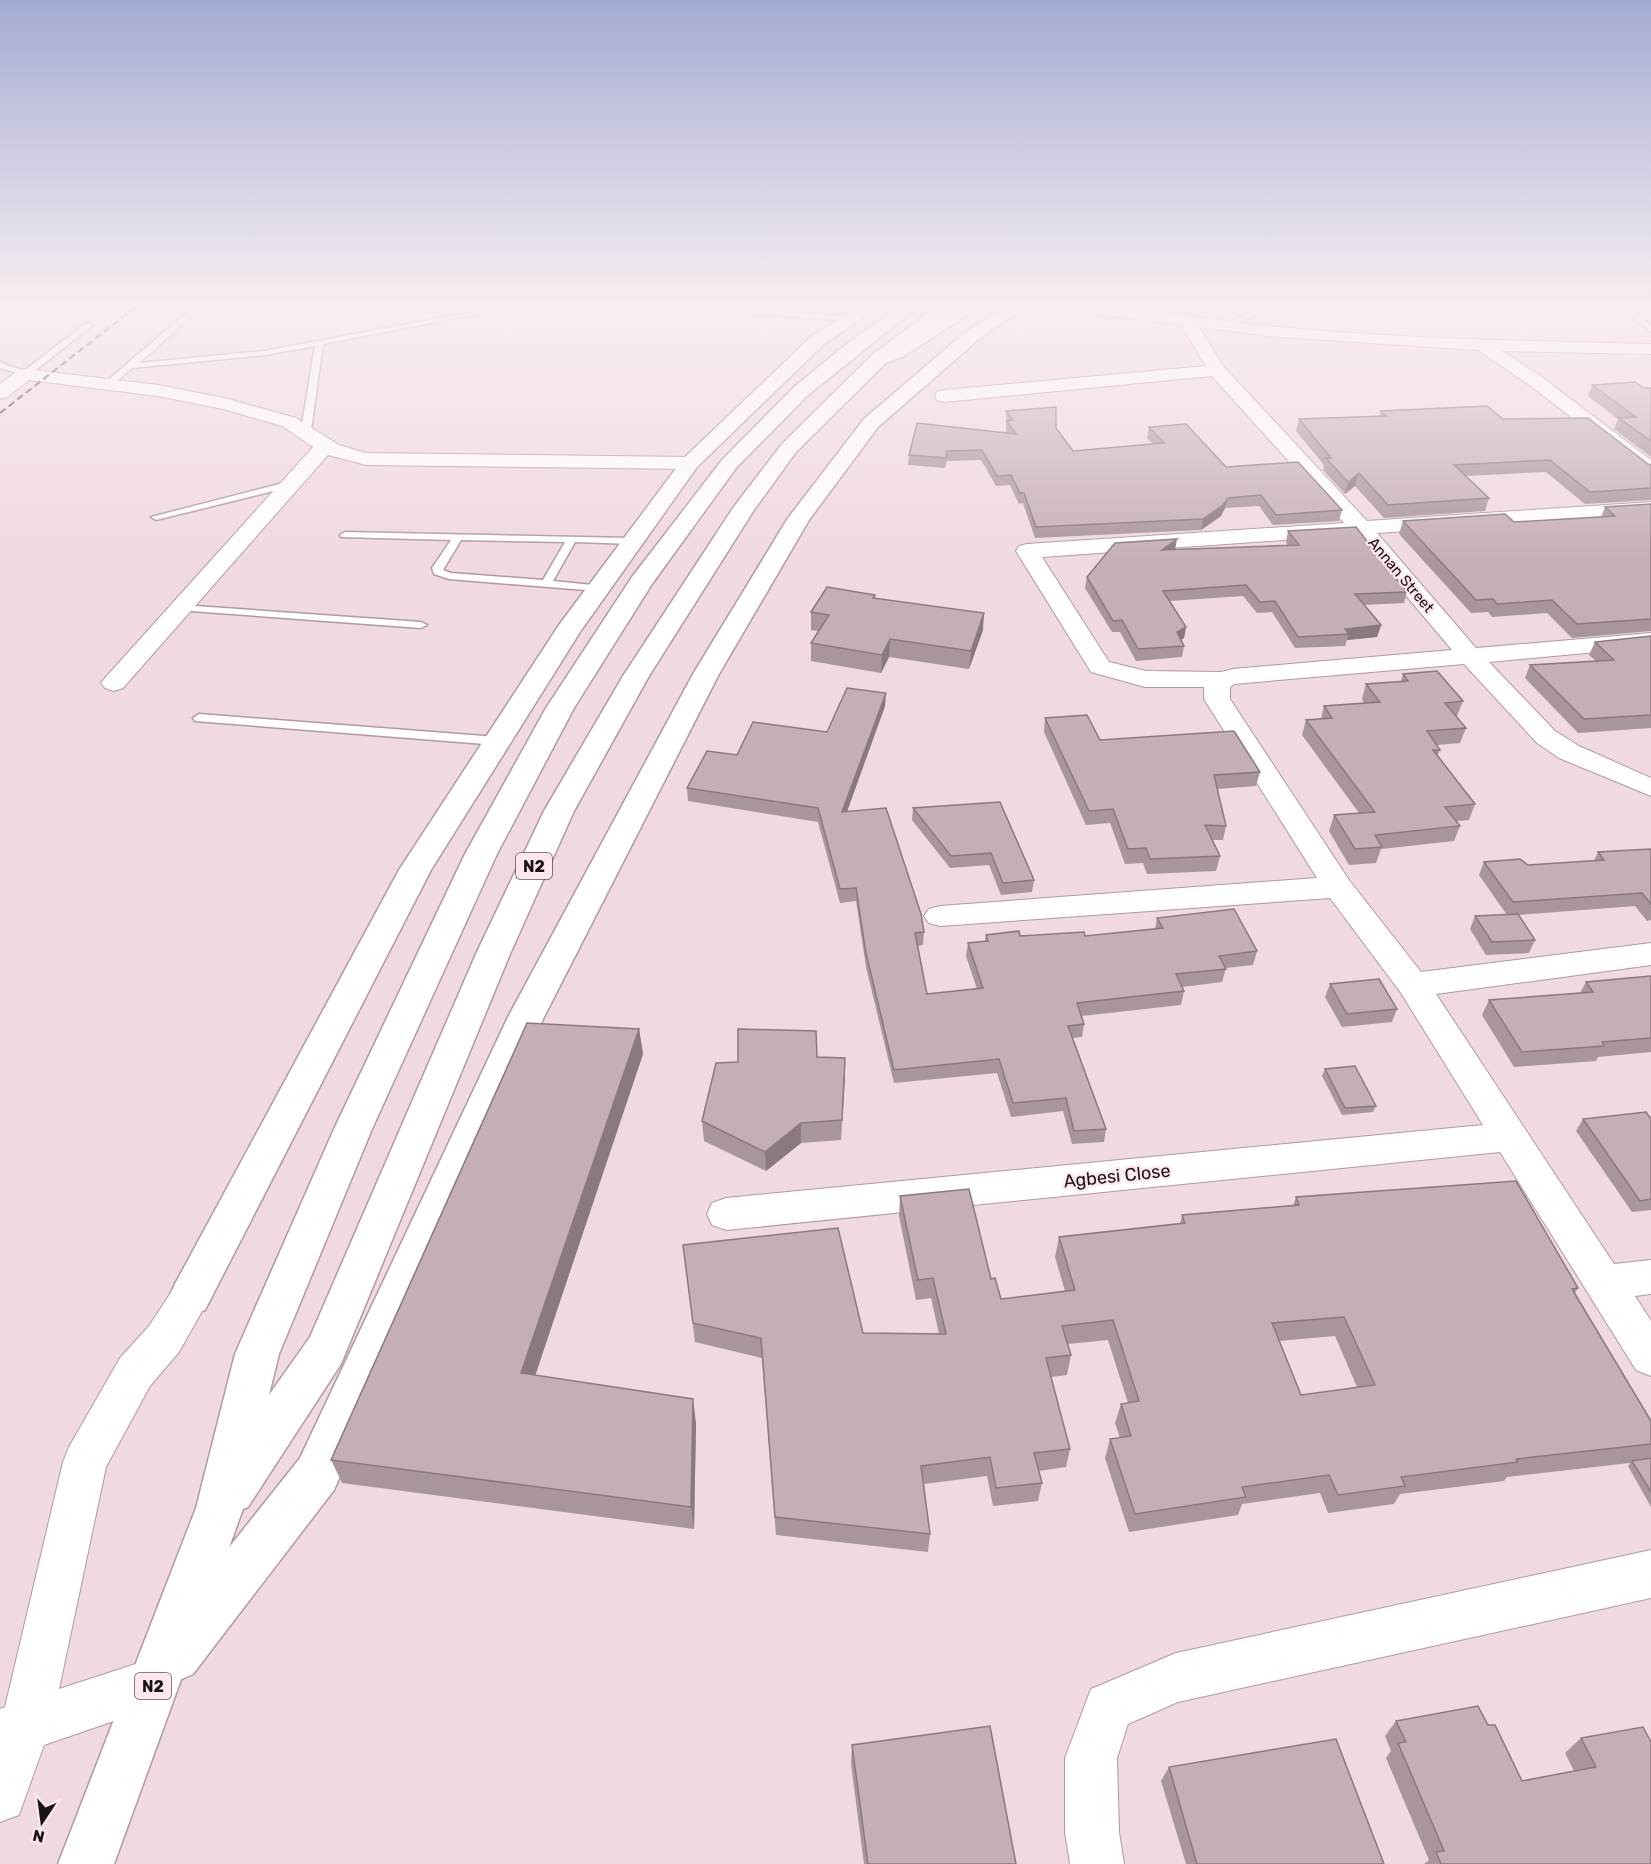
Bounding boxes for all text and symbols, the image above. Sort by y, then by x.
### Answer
street label: Annan Street [1364,534,1438,616]
road number: N2 [516,853,552,879]
street label: Agbesi Close [1062,1159,1172,1193]
road number: N2 [135,1673,171,1699]
north arrow [12,1792,72,1852]
text: N [31,1826,46,1847]

